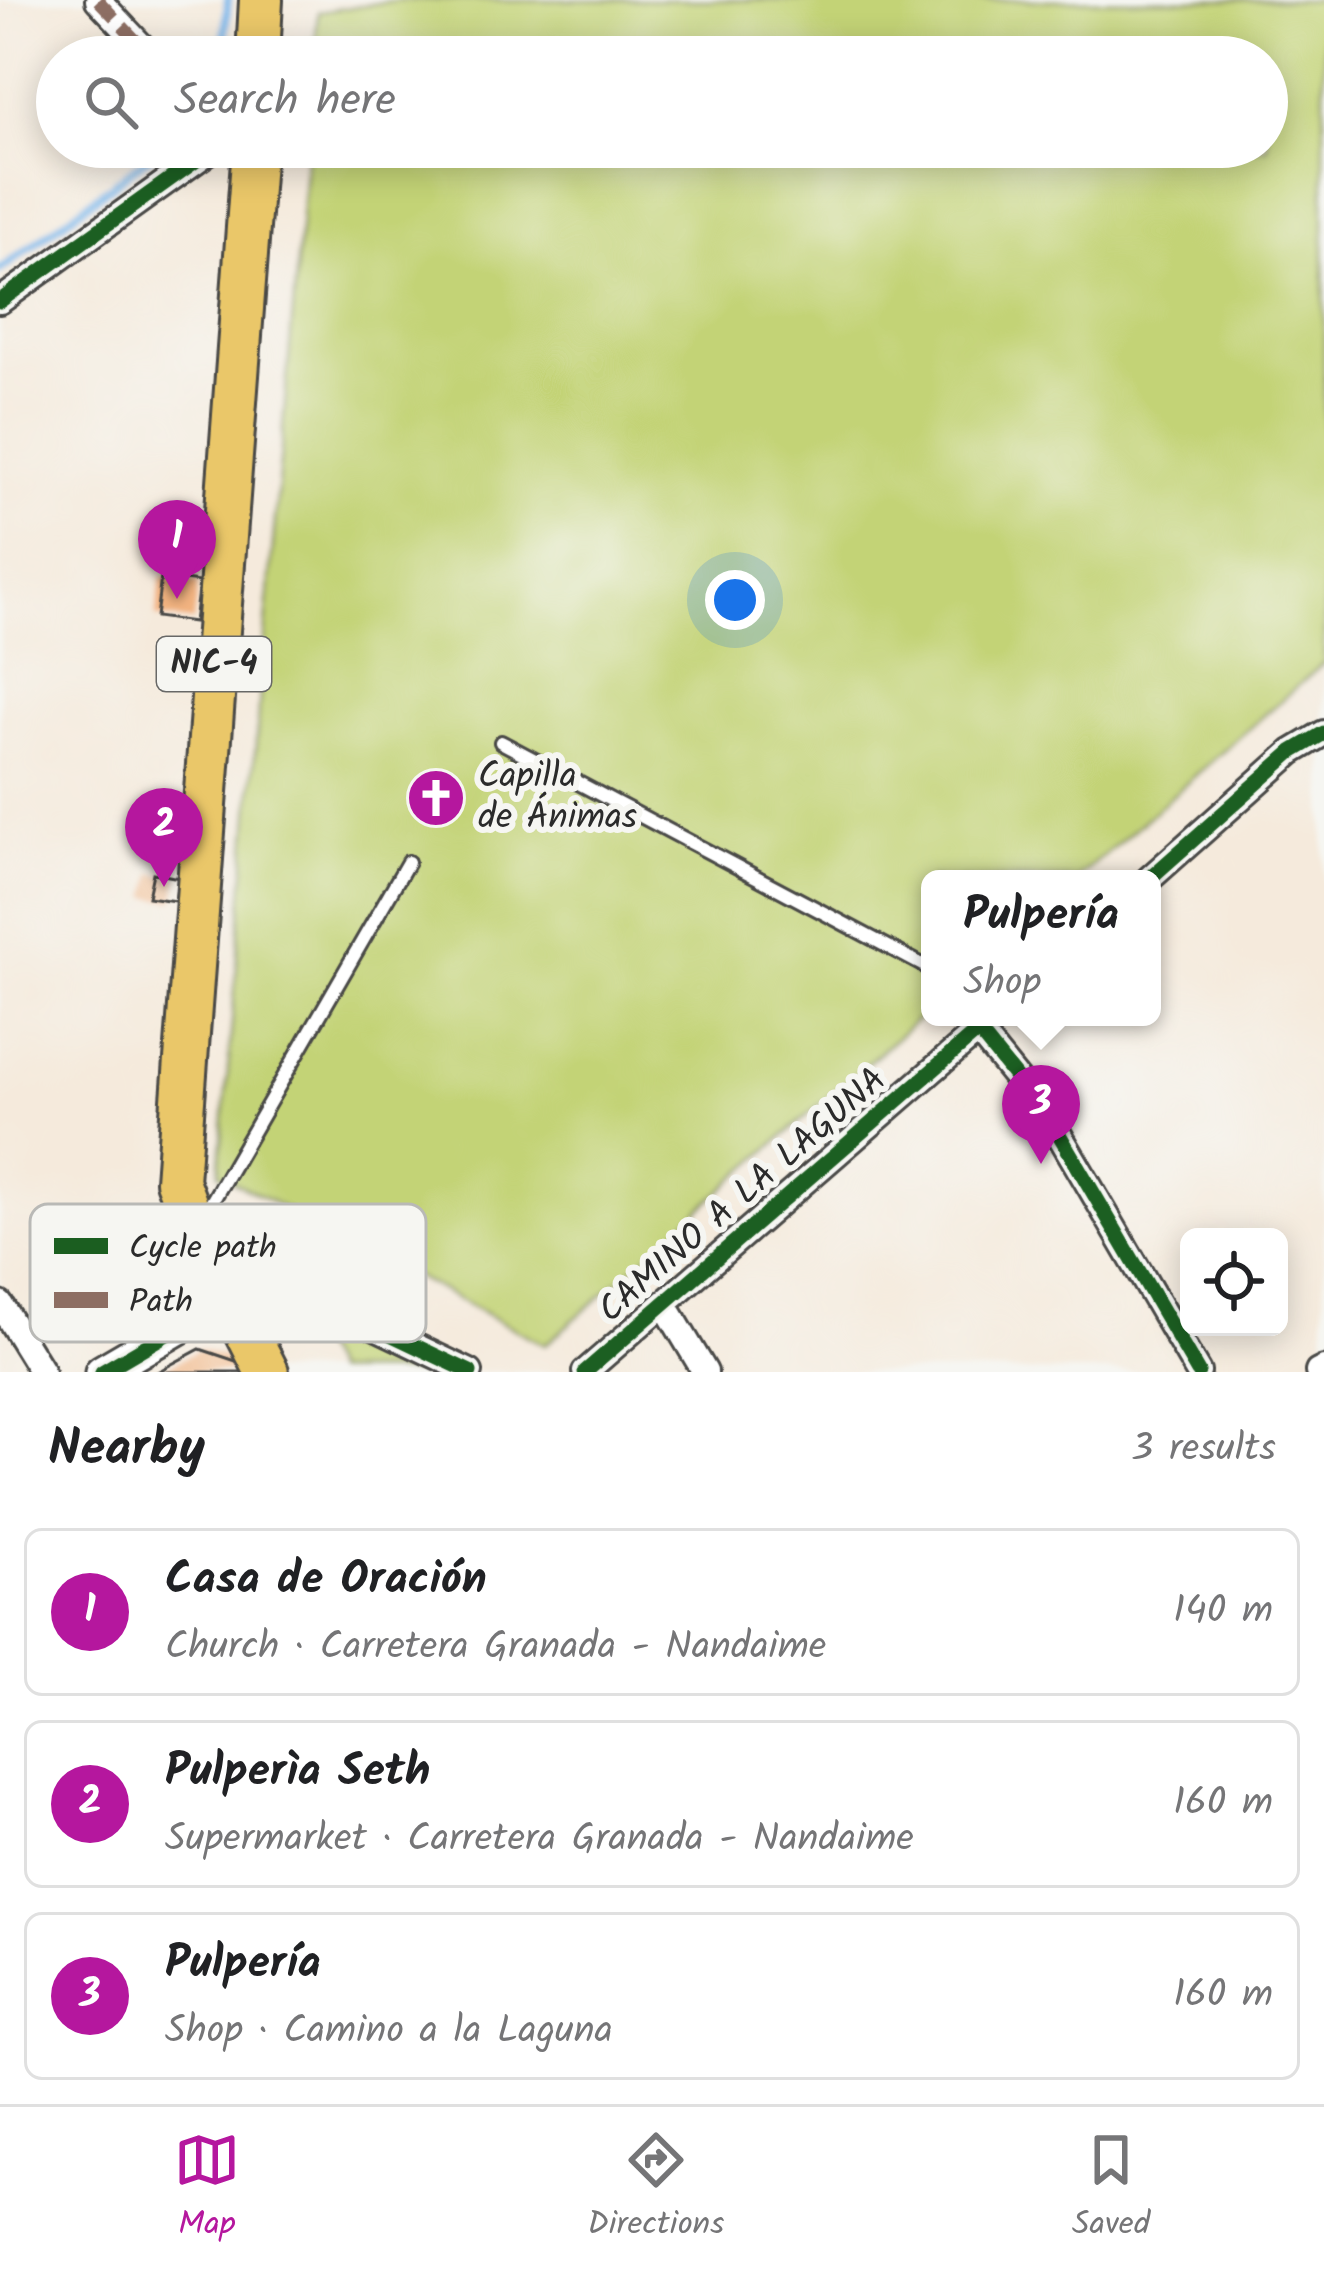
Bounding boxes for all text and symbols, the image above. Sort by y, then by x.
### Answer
search box [36,36,1288,168]
text: Search here [174,66,396,138]
icon: search [78,69,144,135]
pin: 1 [138,500,216,599]
your location [705,570,765,630]
road number: NIC-4 [157,637,271,691]
place label: Capilla de Ánimas [478,749,637,847]
church icon: Capilla de Ánimas [405,767,467,829]
pin: 2 [125,788,203,887]
popup [921,870,1161,1026]
text: Pulpería [963,881,1119,953]
text: Shop [963,953,1041,1015]
street label: CAMINO A LA LAGUNA [586,1054,900,1338]
pin: 3 [1002,1065,1080,1164]
legend [30,1204,426,1342]
text: Cycle path [129,1223,277,1276]
map controls [1180,1228,1288,1336]
button: locate [1180,1228,1288,1336]
text: Path [129,1277,193,1330]
text: Nearby [48,1410,205,1491]
text: 3 results [1131,1419,1276,1481]
text: Casa de Oración [165,1545,487,1617]
text: 1 [84,1581,96,1643]
text: 140 m [1173,1581,1273,1643]
text: Church · Carretera Granada - Nandaime [165,1617,826,1679]
text: Pulperìa Seth [165,1737,430,1809]
text: 2 [79,1773,101,1835]
text: 160 m [1173,1773,1273,1835]
text: Supermarket · Carretera Granada - Nandaime [165,1809,914,1871]
text: Pulpería [165,1929,321,2001]
text: 3 [79,1965,101,2027]
text: 160 m [1173,1965,1273,2027]
text: Shop · Camino a la Laguna [165,2001,613,2063]
tab: Map [174,2127,240,2252]
tab: Directions [587,2127,724,2252]
tab: Saved [1072,2127,1150,2252]

